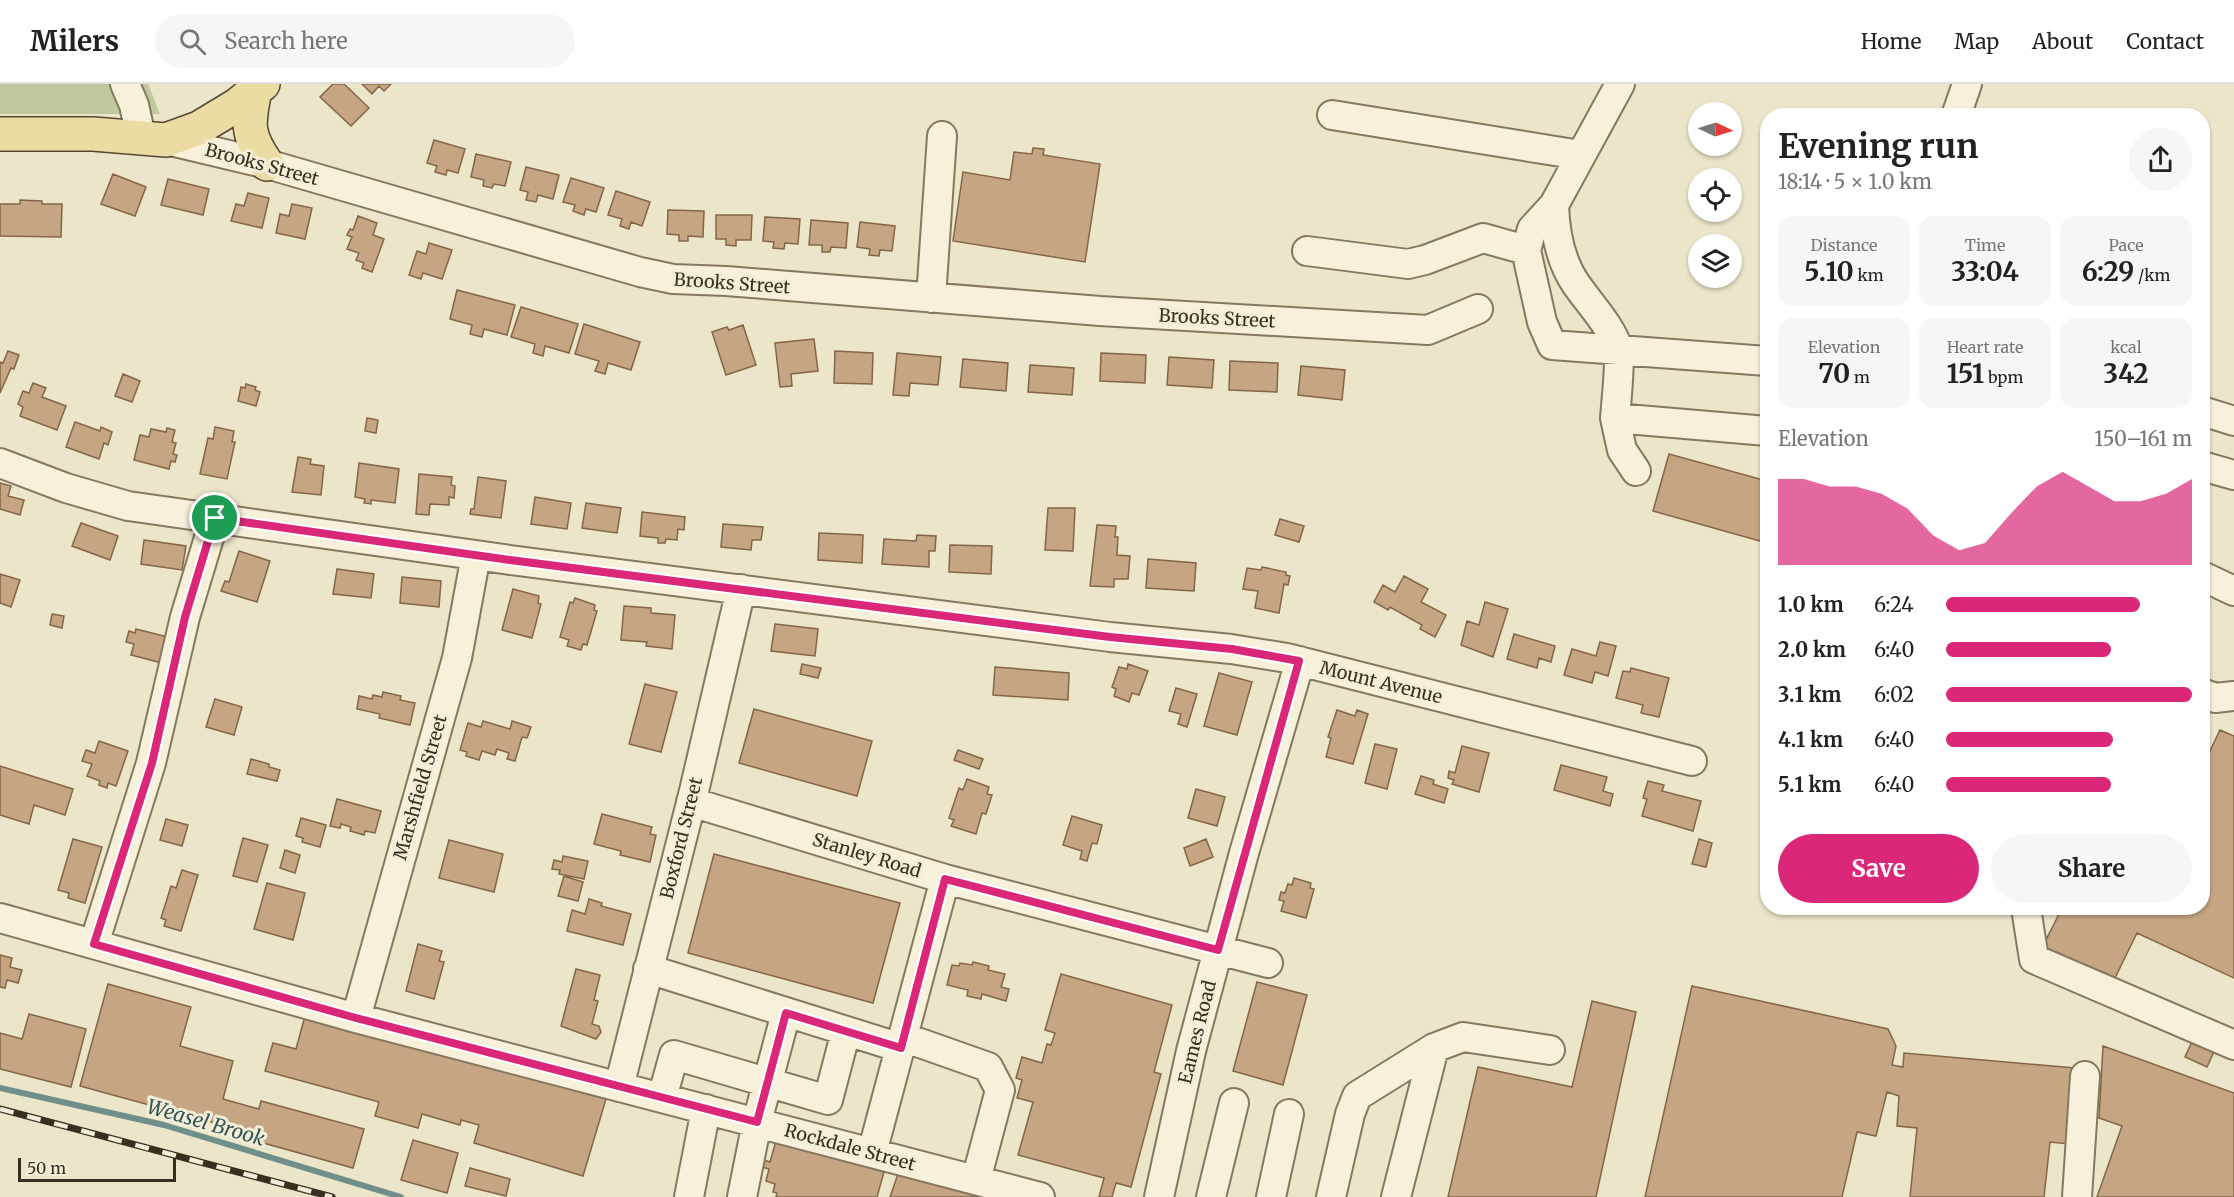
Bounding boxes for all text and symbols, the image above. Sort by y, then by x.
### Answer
search box [155,14,575,68]
text: Milers [30,23,119,59]
icon: search [176,25,209,58]
text: Search here [224,27,348,55]
text: Home [1861,28,1921,55]
text: Map [1954,28,1999,55]
text: About [2032,28,2093,55]
text: Contact [2126,28,2204,55]
north arrow [1688,102,1742,156]
map controls [1688,102,1742,288]
text: Evening run [1778,126,1978,167]
button: share [2129,128,2192,191]
street label: Brooks Street [203,138,321,190]
button: locate [1688,168,1742,222]
text: 18:14 · 5 × 1.0 km [1778,169,1932,194]
button: layers [1688,234,1742,288]
text: Distance [1811,235,1877,255]
text: Time [1965,235,2005,255]
text: Pace [2109,235,2144,255]
text: 5.10 [1804,255,1854,288]
text: 33:04 [1951,255,2019,288]
text: 6:29 [2082,255,2134,288]
text: km [1854,265,1884,285]
text: /km [2134,265,2170,285]
street label: Brooks Street [673,267,791,299]
street label: Brooks Street [1158,303,1276,333]
text: Elevation [1808,337,1880,357]
text: Heart rate [1947,337,2023,357]
text: kcal [2110,337,2142,357]
text: 70 [1818,357,1850,390]
text: 151 [1947,357,1984,390]
text: 342 [2103,357,2149,390]
text: m [1850,367,1870,387]
text: bpm [1984,367,2023,387]
text: Elevation [1778,426,1869,451]
text: 150–161 m [2094,426,2192,451]
pin [189,492,240,543]
icon: arrive [198,501,231,534]
text: 1.0 km [1778,592,1844,617]
text: 6:24 [1874,592,1914,617]
text: 2.0 km [1778,637,1846,662]
text: 6:40 [1874,637,1914,662]
street label: Mount Avenue [1317,656,1445,708]
text: 3.1 km [1778,682,1841,707]
text: 6:02 [1874,682,1914,707]
street label: Marshfield Street [388,712,452,862]
text: 4.1 km [1778,727,1843,752]
text: 6:40 [1874,727,1914,752]
text: 5.1 km [1778,772,1842,797]
text: 6:40 [1874,772,1914,797]
street label: Boxford Street [655,775,707,901]
street label: Stanley Road [810,828,924,883]
button: Save [1778,834,1979,903]
button: Share [1991,834,2192,903]
street label: Eames Road [1173,978,1221,1086]
water label: Weasel Brook [144,1093,268,1151]
street label: Rockdale Street [782,1118,918,1176]
scale bar [18,1155,176,1182]
text: 50 m [27,1158,66,1178]

